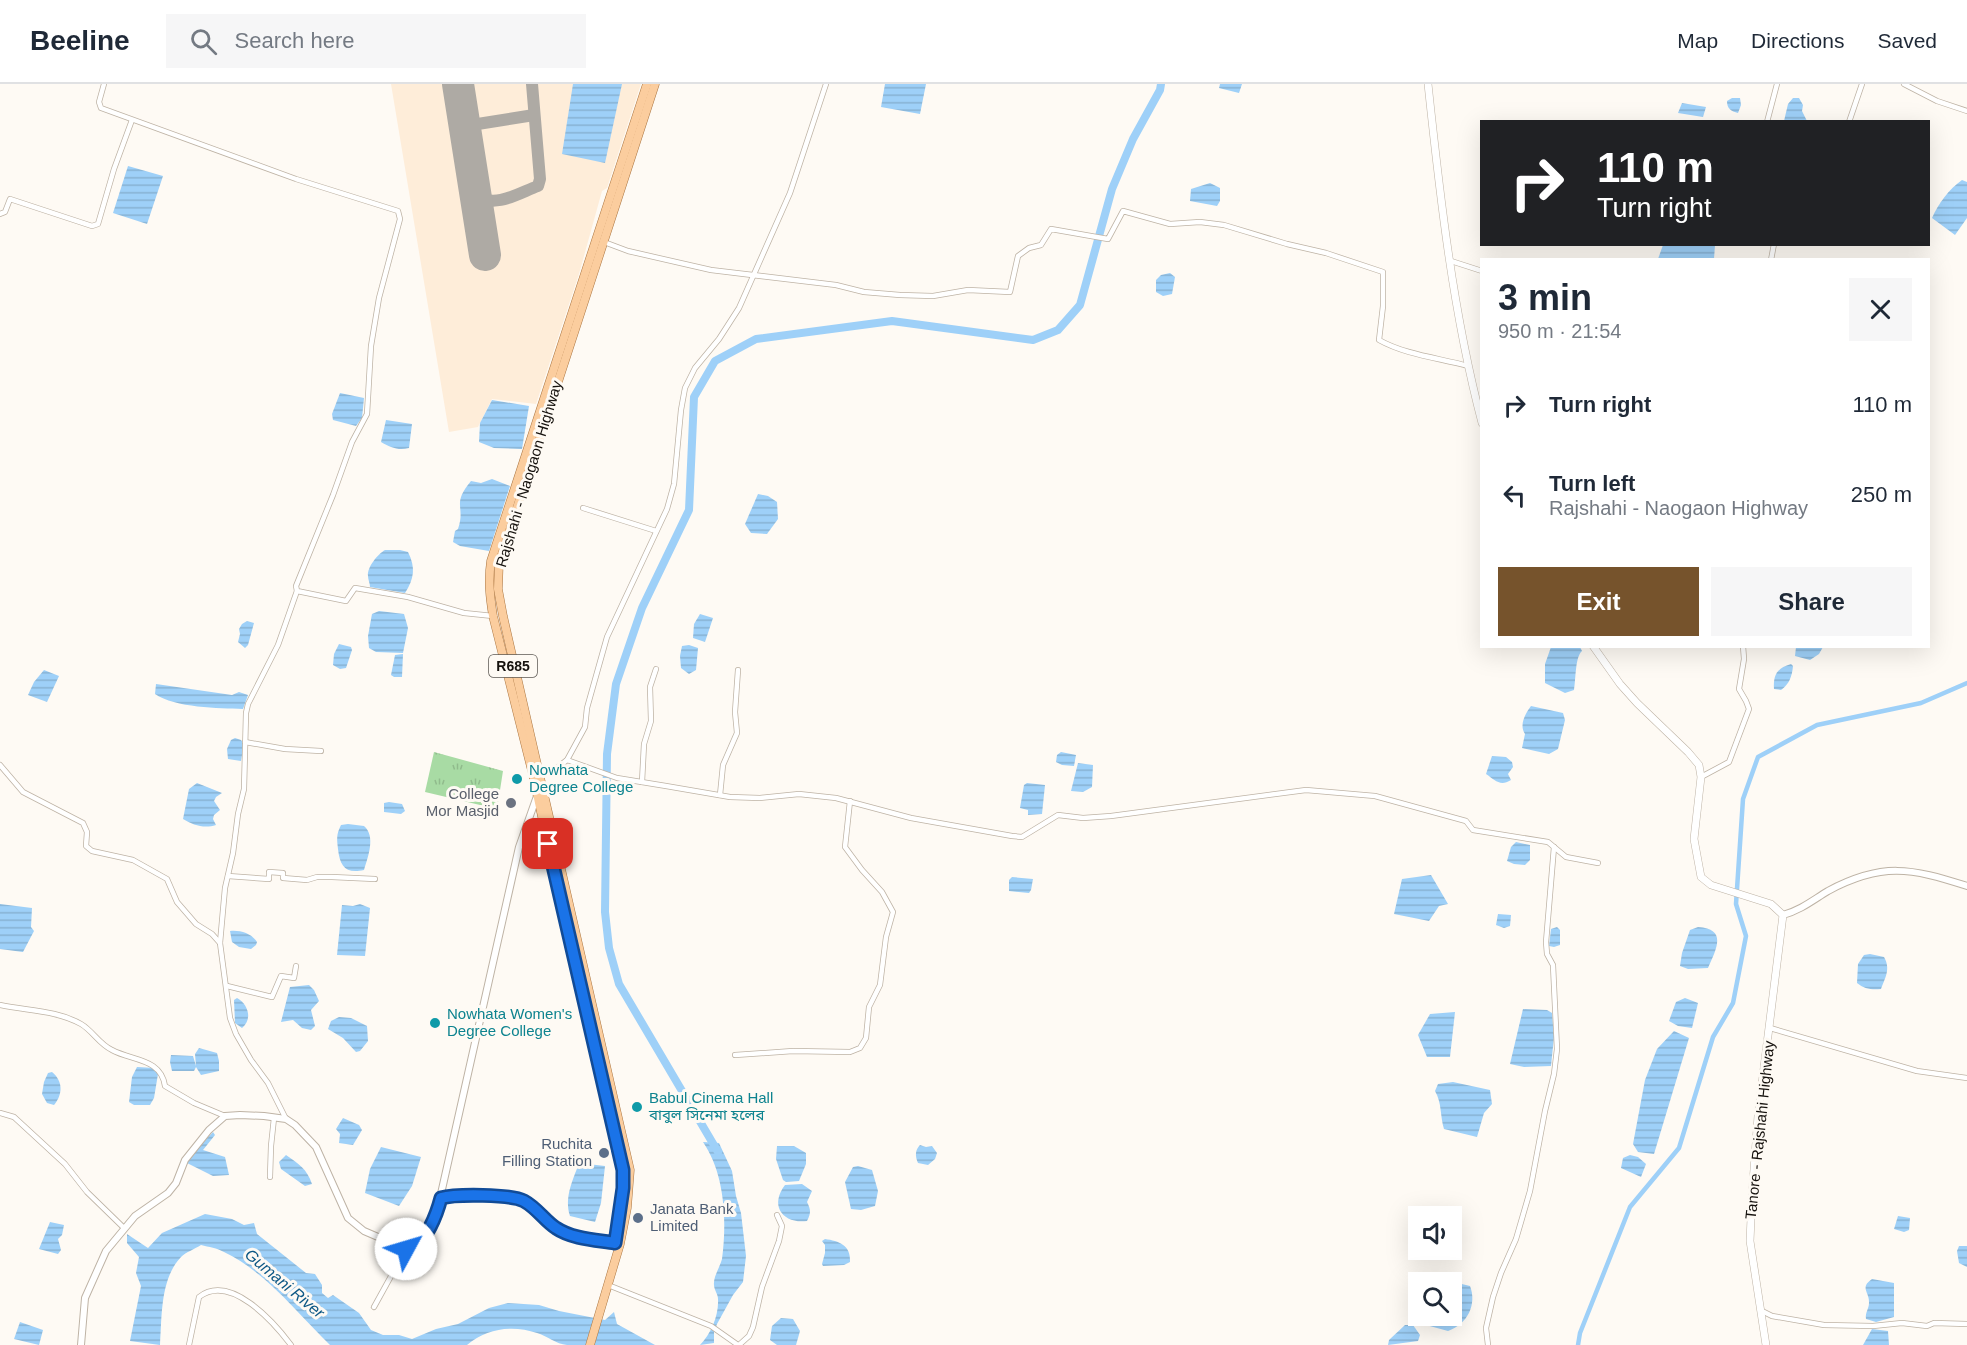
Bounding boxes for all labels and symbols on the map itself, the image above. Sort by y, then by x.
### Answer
street label: Rajshahi - Naogaon Highway [492,378,565,569]
road number: R685 [489,655,537,677]
place label: Nowhata Degree College [529,761,633,795]
marker: Nowhata Degree College [510,772,524,786]
place label: College Mor Masjid [426,785,499,819]
marker: College Mor Masjid [504,796,518,810]
pin [522,818,573,869]
place label: Nowhata Women's Degree College [447,1005,572,1039]
marker: Nowhata Women's Degree College [428,1016,442,1030]
street label: Tanore - Rajshahi Highway [1742,1039,1777,1220]
place label: Babul Cinema Hall বাবুল সিনেমা হলের [648,1089,773,1124]
marker: Babul Cinema Hall বাবুল সিনেমা হলের [630,1100,644,1114]
place label: Ruchita Filling Station [502,1135,593,1169]
marker: Ruchita Filling Station [597,1146,611,1160]
place label: Janata Bank Limited [650,1200,734,1234]
marker: Janata Bank Limited [631,1211,645,1225]
position arrow [374,1217,438,1281]
water label: Gumani River [242,1245,328,1322]

